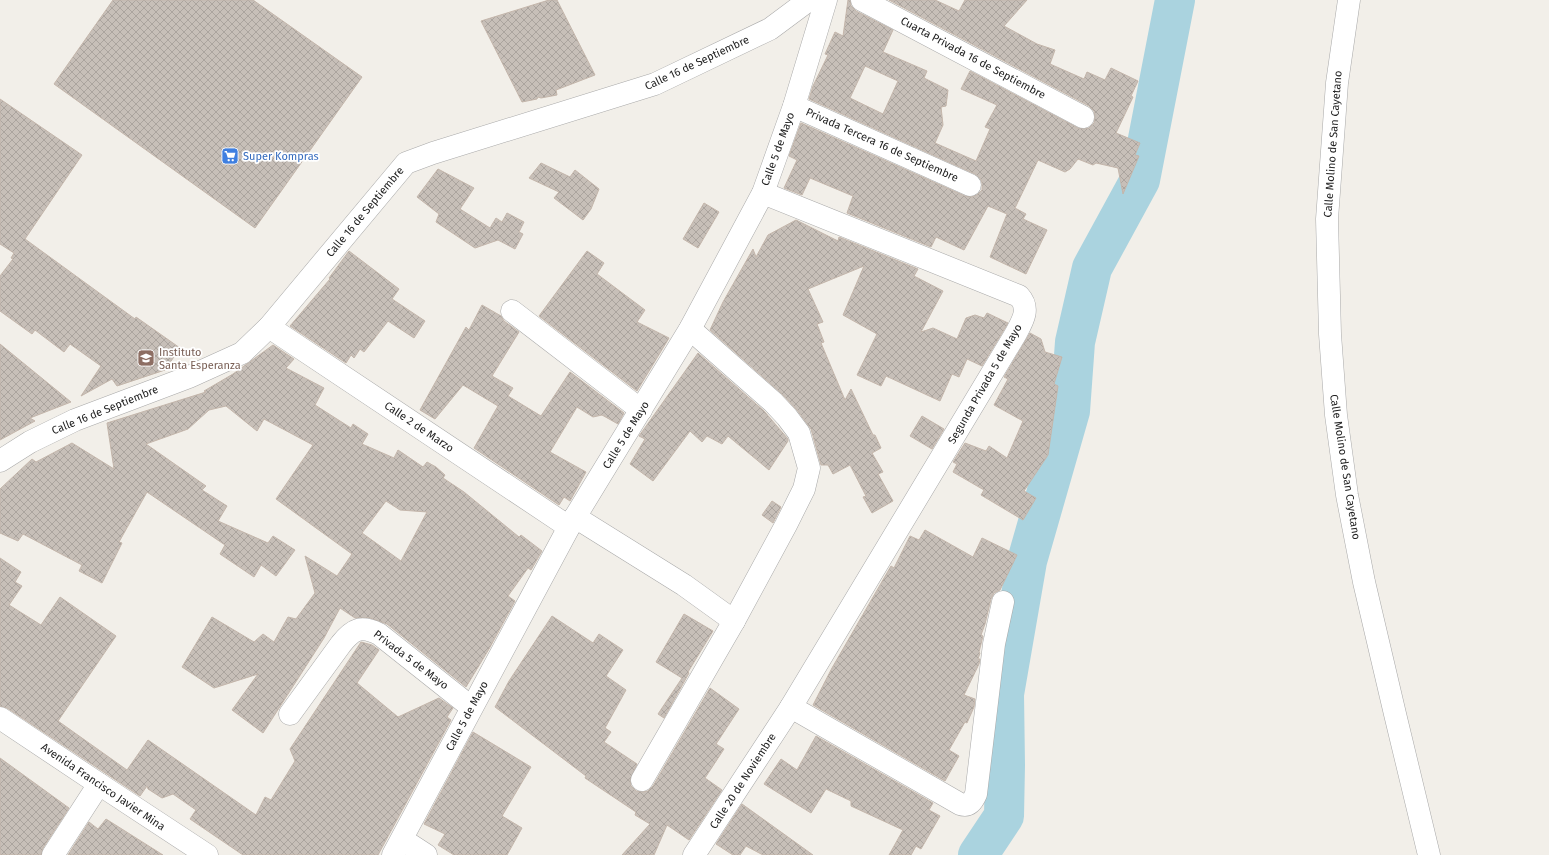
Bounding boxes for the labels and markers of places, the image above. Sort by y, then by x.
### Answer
supermarket icon: Super Kompras [220,146,240,166]
place label: Super Kompras [243,150,319,163]
place label: Instituto Santa Esperanza [159,346,241,372]
school or university icon: Instituto Santa Esperanza [136,348,156,368]

